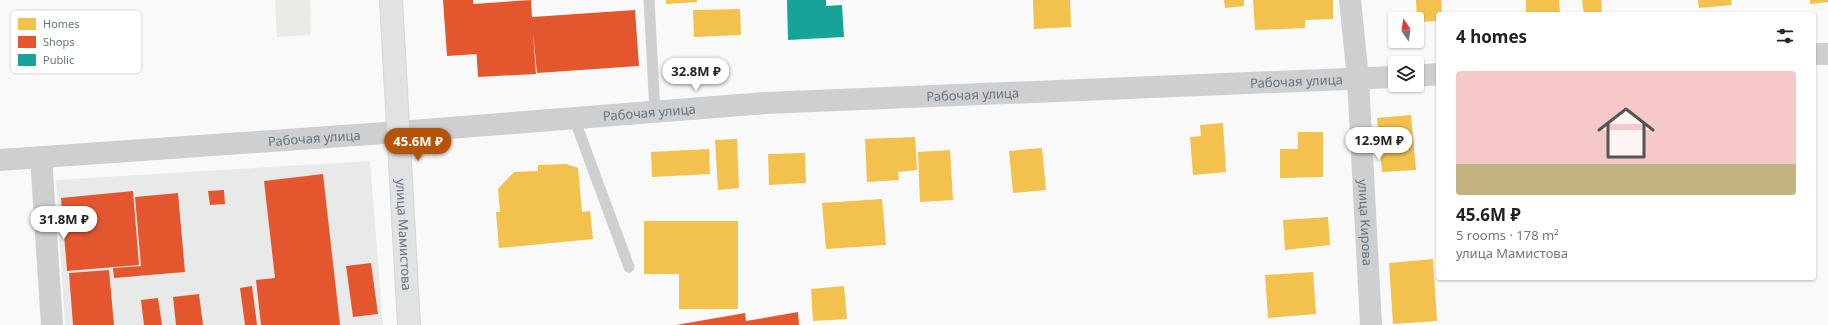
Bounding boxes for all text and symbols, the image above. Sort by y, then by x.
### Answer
legend [10,10,142,74]
north arrow [1388,12,1424,48]
map controls [1388,12,1424,92]
text: Homes [43,16,80,31]
text: 4 homes [1456,25,1527,48]
icon: filters [1774,25,1796,47]
text: Shops [43,34,75,49]
text: Public [43,52,74,67]
button: layers [1388,56,1424,92]
pin: 32.8M ₽ [659,58,733,92]
text: 32.8M ₽ [671,62,721,80]
street label: Рабочая улица [1250,70,1343,92]
street label: Рабочая улица [926,84,1019,105]
icon: home [1590,97,1662,169]
street label: Рабочая улица [602,100,696,125]
street label: Рабочая улица [267,126,361,150]
pin: 12.9M ₽ [1342,127,1416,161]
pin: 45.6M ₽ [381,128,455,162]
text: 12.9M ₽ [1354,131,1404,149]
text: 45.6M ₽ [393,132,443,150]
street label: улица Мамистова [392,178,416,291]
street label: улица Кирова [1354,179,1377,266]
text: 45.6M ₽ [1456,203,1521,226]
pin: 31.8M ₽ [27,206,101,240]
text: 31.8M ₽ [39,210,89,228]
text: 5 rooms · 178 m² [1456,226,1559,244]
text: улица Мамистова [1456,244,1568,262]

